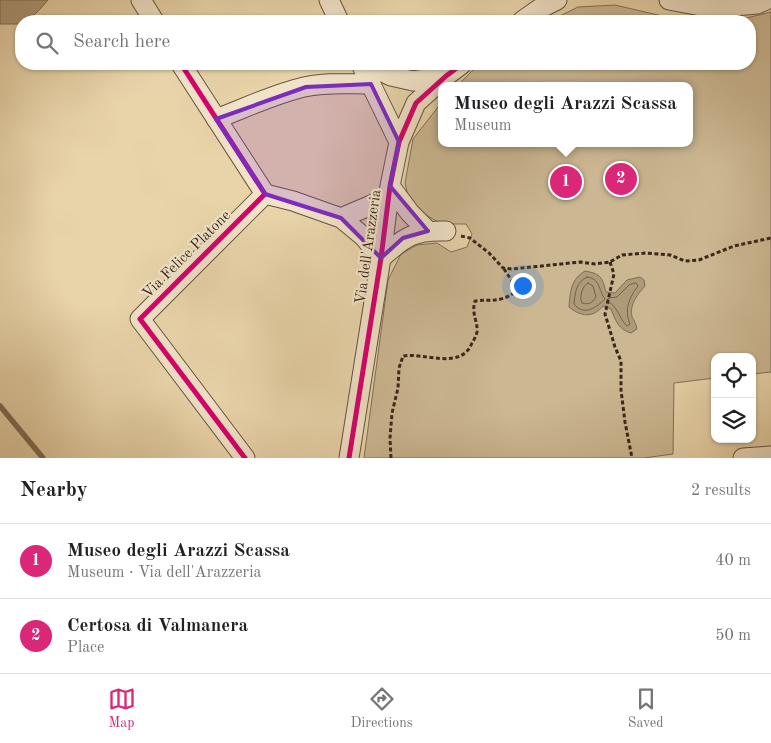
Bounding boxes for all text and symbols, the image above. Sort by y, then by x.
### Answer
search box [15,15,756,70]
icon: search [33,29,61,57]
text: Search here [73,33,170,52]
popup [438,82,693,147]
text: Museo degli Arazzi Scassa [454,95,677,114]
text: Museum [454,118,512,134]
pin: 2 [605,160,637,198]
pin: 1 [550,163,582,201]
street label: Via dell'Arazzeria [354,188,385,305]
street label: Via Felice Platone [140,208,234,302]
your location [510,273,536,299]
map controls [711,353,756,443]
button: locate [711,353,756,398]
button: layers [711,398,756,443]
text: Nearby [20,480,88,501]
text: 2 results [691,483,751,499]
text: Museo degli Arazzi Scassa [67,542,290,561]
text: 1 [31,553,41,569]
text: 40 m [715,553,751,569]
text: Museum · Via dell'Arazzeria [67,565,261,581]
text: Certosa di Valmanera [67,617,248,636]
text: 2 [31,628,41,644]
text: 50 m [715,628,751,644]
text: Place [67,640,104,656]
tab: Map [108,685,136,732]
tab: Directions [351,685,413,732]
tab: Saved [628,685,663,732]

